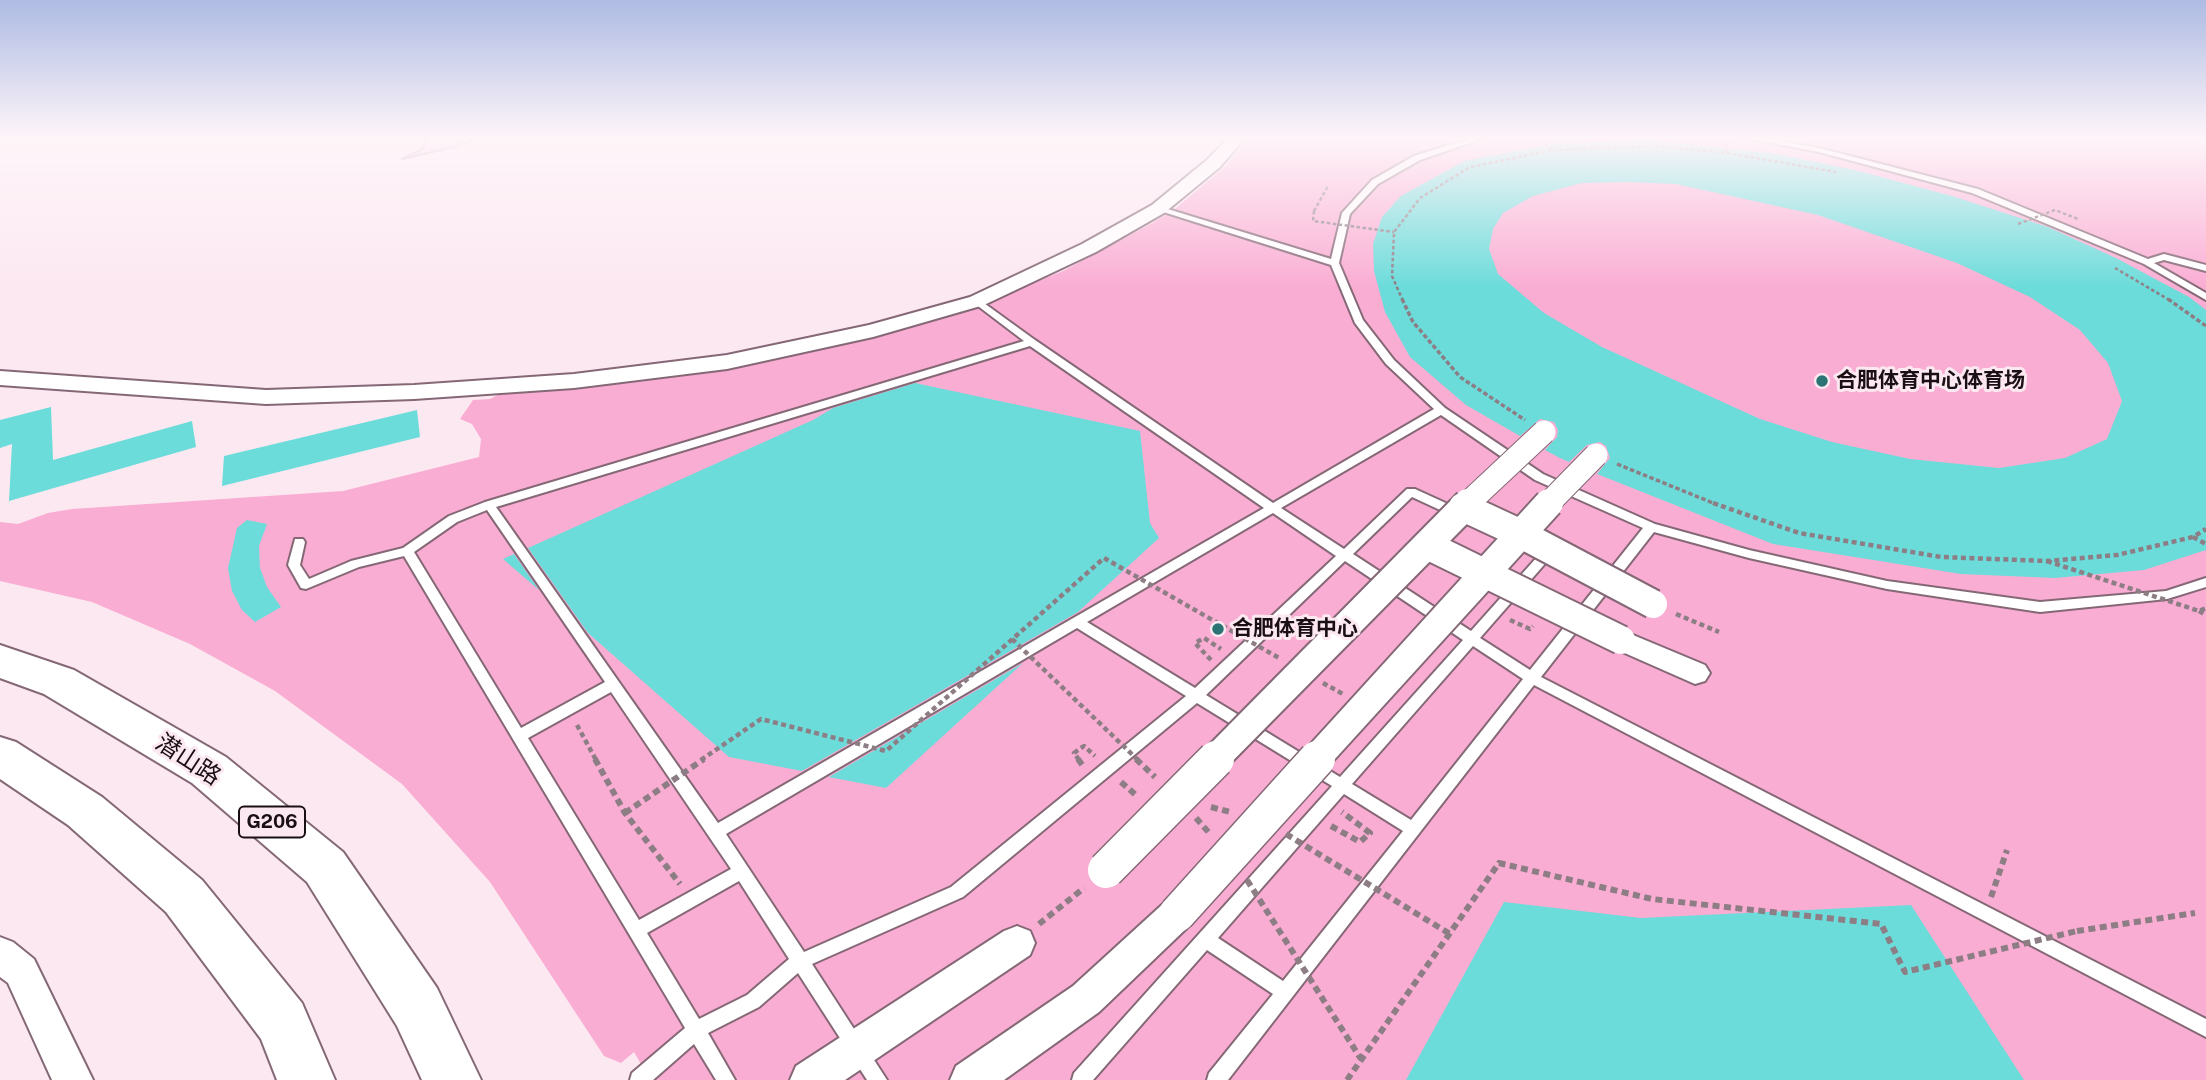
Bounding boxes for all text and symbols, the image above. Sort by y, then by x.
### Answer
place label: 合肥体育中心体育场 [1836,368,2025,394]
marker: 合肥体育中心体育场 [1814,373,1830,389]
place label: 合肥体育中心 [1232,616,1358,642]
marker: 合肥体育中心 [1210,621,1226,637]
street label: 潜山路 [150,728,226,792]
road number: G206 [239,806,305,838]

